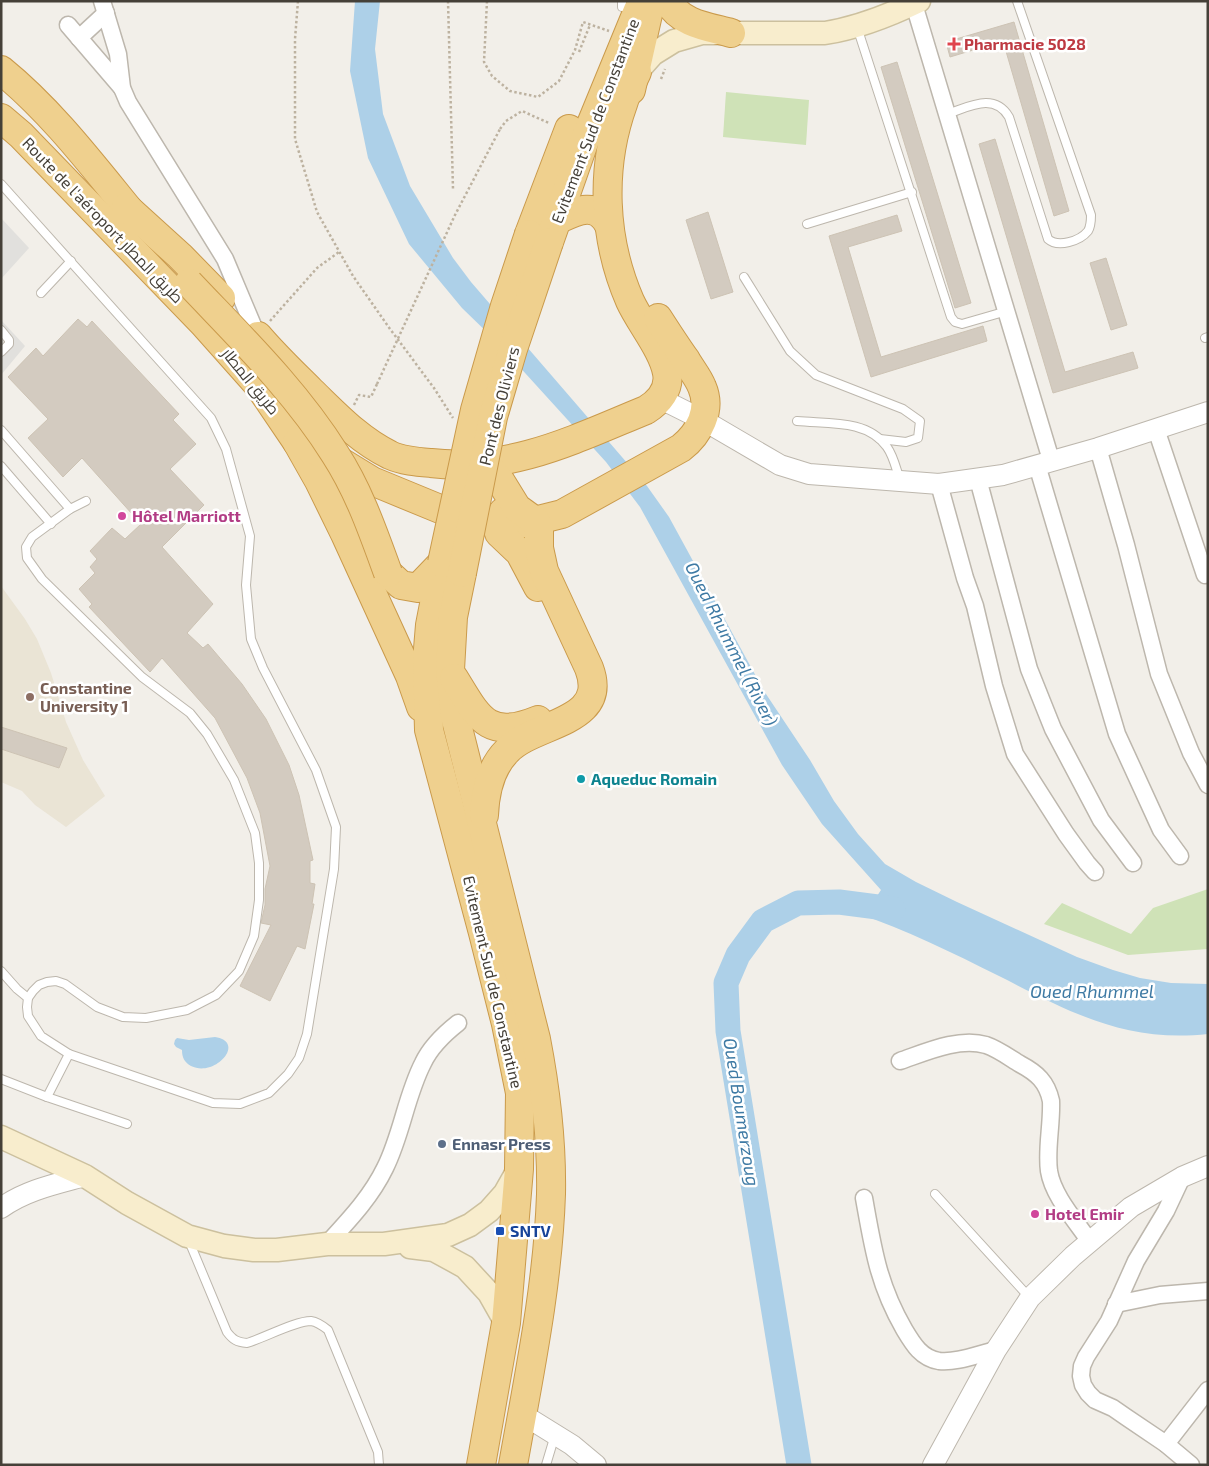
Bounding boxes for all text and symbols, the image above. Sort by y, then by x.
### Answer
street label: Evitement Sud de Constantine [547,16,642,226]
place label: Pharmacie 5028 [964,34,1086,53]
marker: Pharmacie 5028 [948,38,960,50]
street label: Route de l'aéroport طريق المطار [18,133,188,308]
street label: طريق المطار [216,343,284,419]
street label: Pont des Oliviers [475,344,522,467]
place label: Hôtel Marriott [132,506,241,525]
marker: Hôtel Marriott [116,510,128,522]
water label: Oued Rhummel (River) [681,558,783,730]
place label: Constantine University 1 [40,678,132,716]
marker: Constantine University 1 [24,691,36,703]
place label: Aqueduc Romain [591,769,717,788]
marker: Aqueduc Romain [575,773,587,785]
street label: Evitement Sud de Constantine [460,874,527,1090]
water label: Oued Rhummel [1030,980,1154,1002]
water label: Oued Boumerzoug [719,1036,765,1188]
place label: Ennasr Press [452,1134,551,1153]
marker: Ennasr Press [436,1138,448,1150]
place label: Hotel Emir [1045,1204,1124,1223]
marker: Hotel Emir [1029,1208,1041,1220]
place label: SNTV [510,1221,552,1240]
marker: SNTV [494,1225,506,1237]

